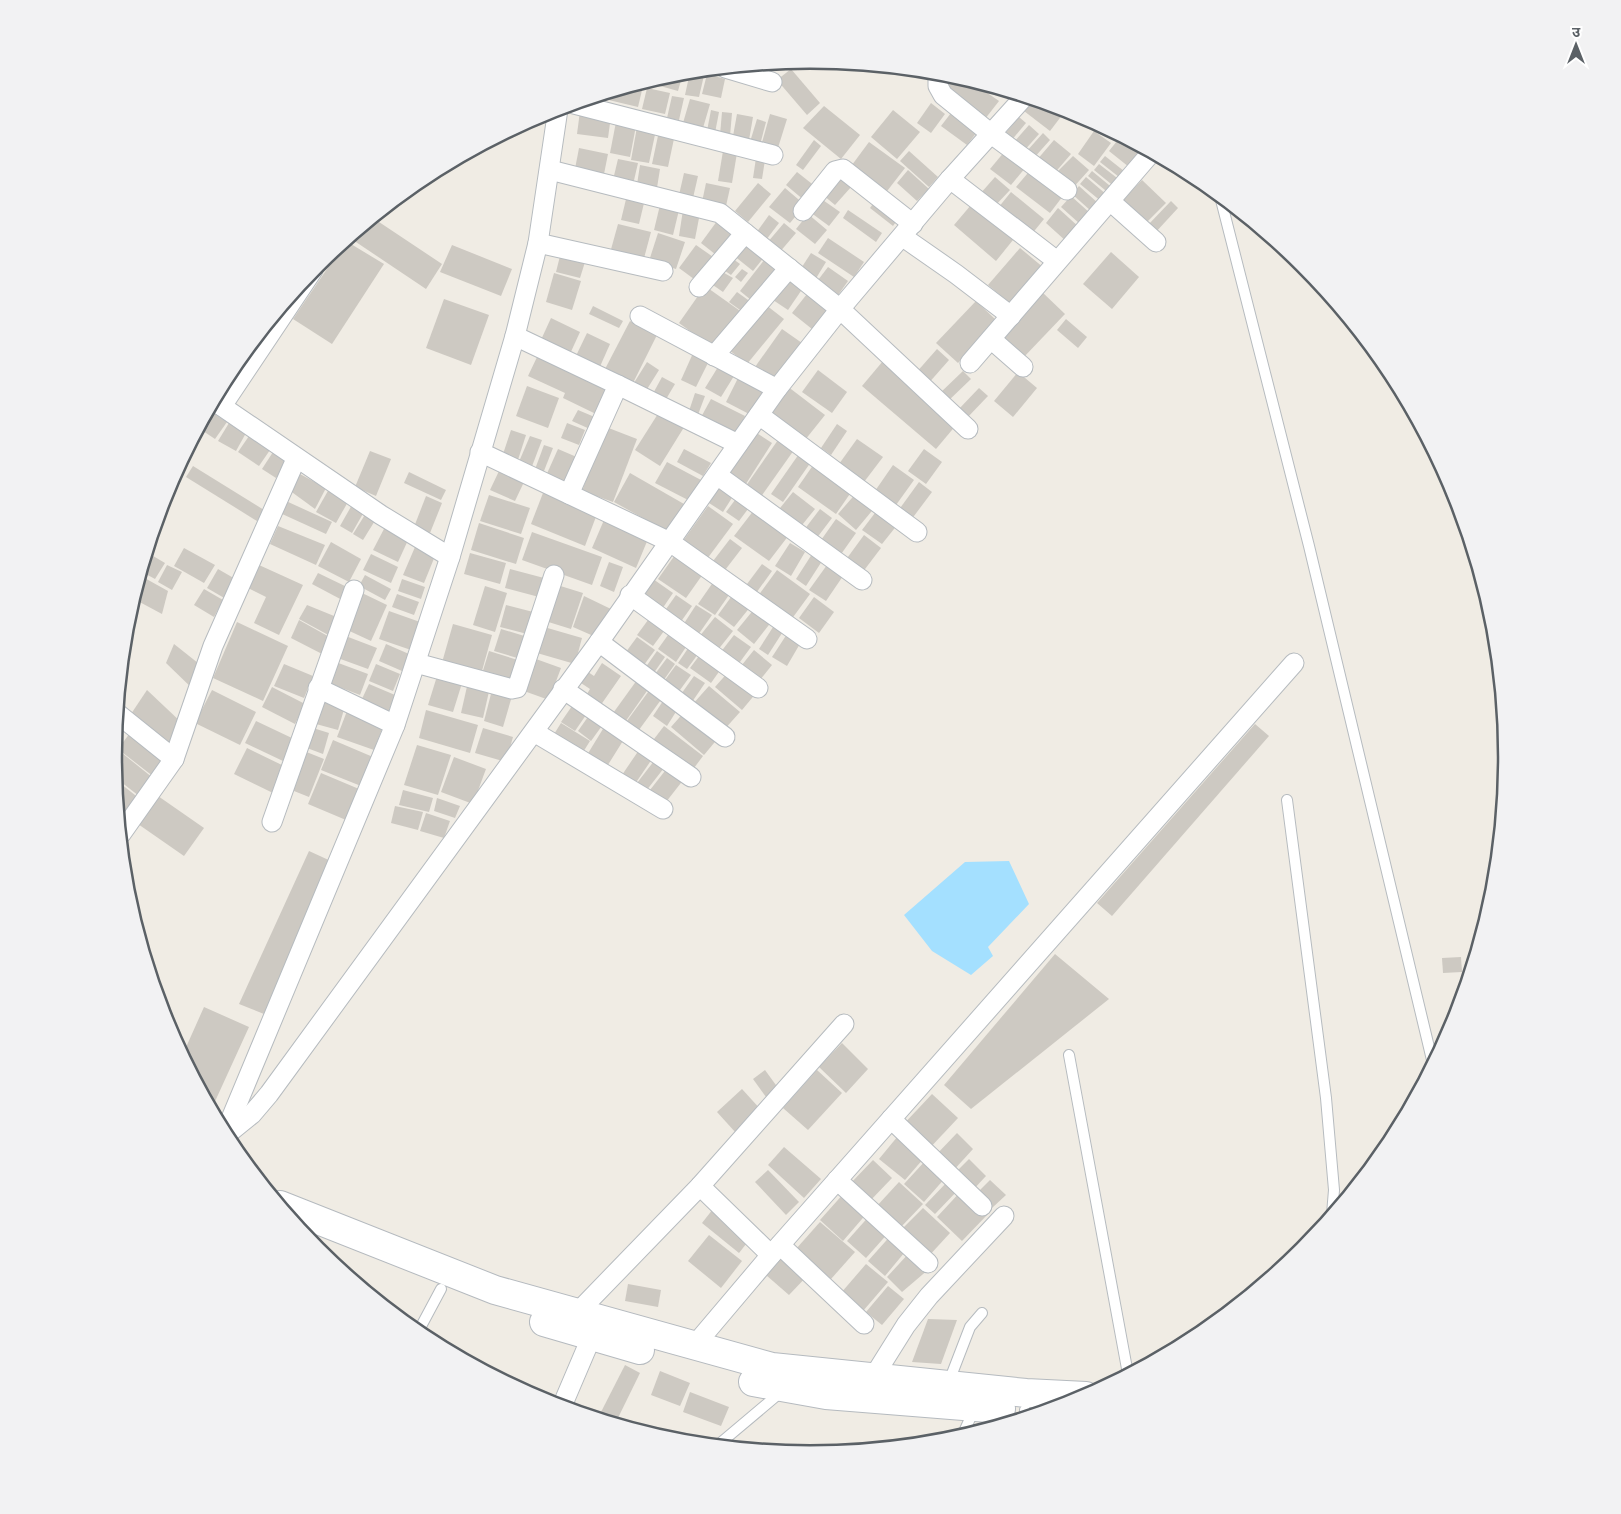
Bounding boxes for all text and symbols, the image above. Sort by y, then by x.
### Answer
north arrow [1551,20,1601,70]
text: उ [1572,22,1581,41]

